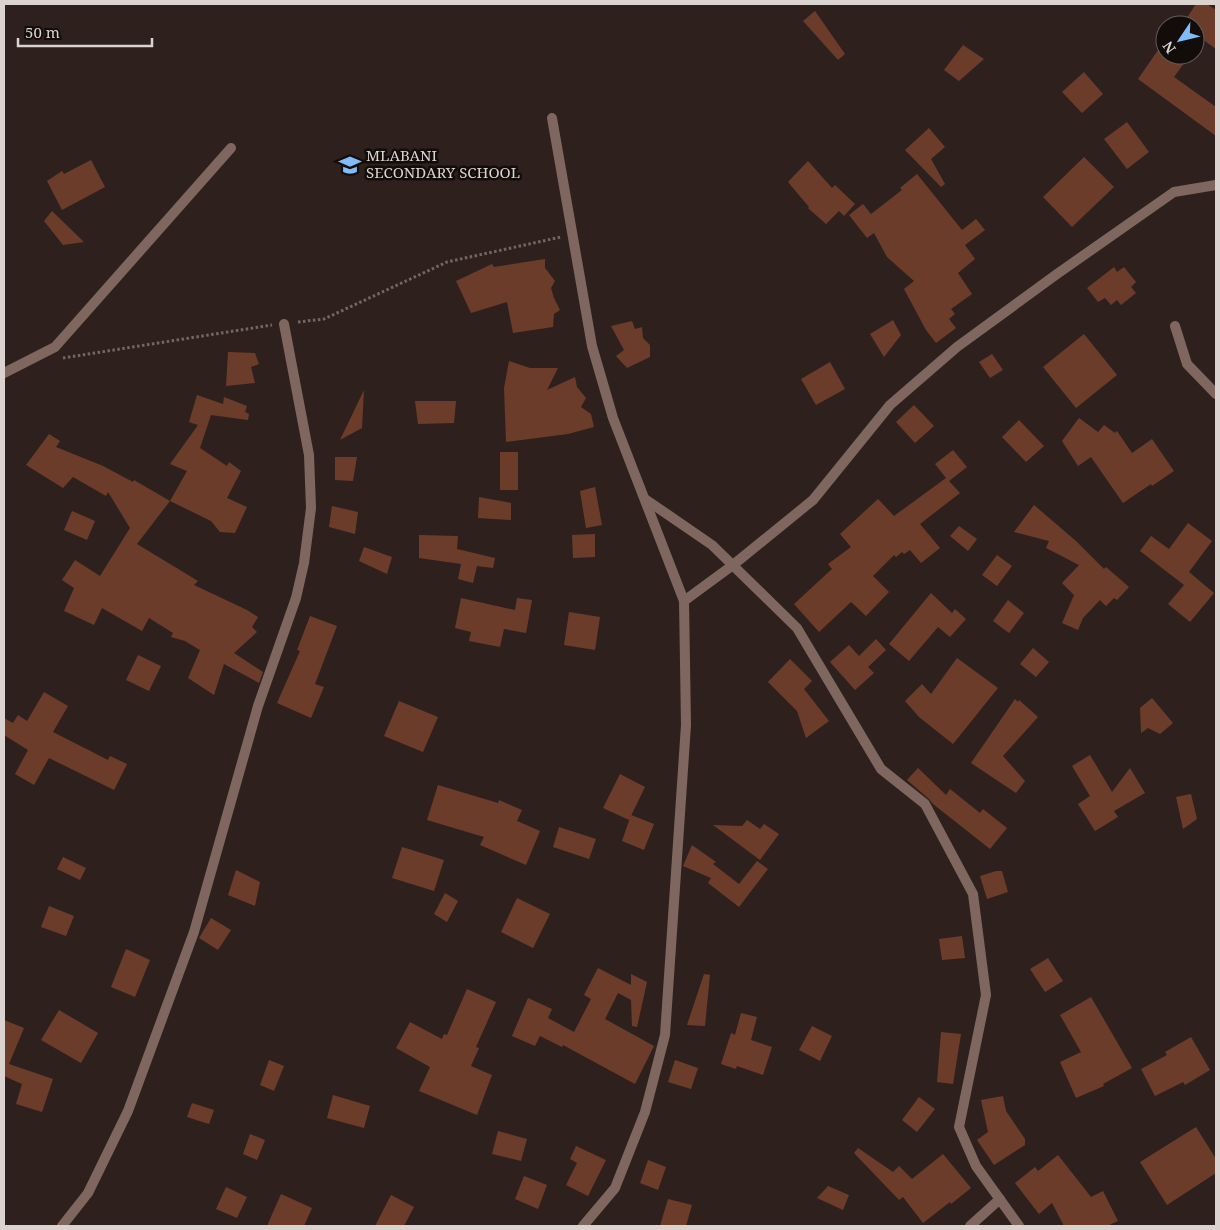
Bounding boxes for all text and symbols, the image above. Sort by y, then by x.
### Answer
scale bar [18,15,151,47]
north arrow [1155,15,1205,65]
text: 50 m [25,22,60,42]
text: N [1158,38,1180,58]
place label: MLABANI SECONDARY SCHOOL [366,145,520,182]
school or university icon: MLABANI SECONDARY SCHOOL [337,152,363,178]

